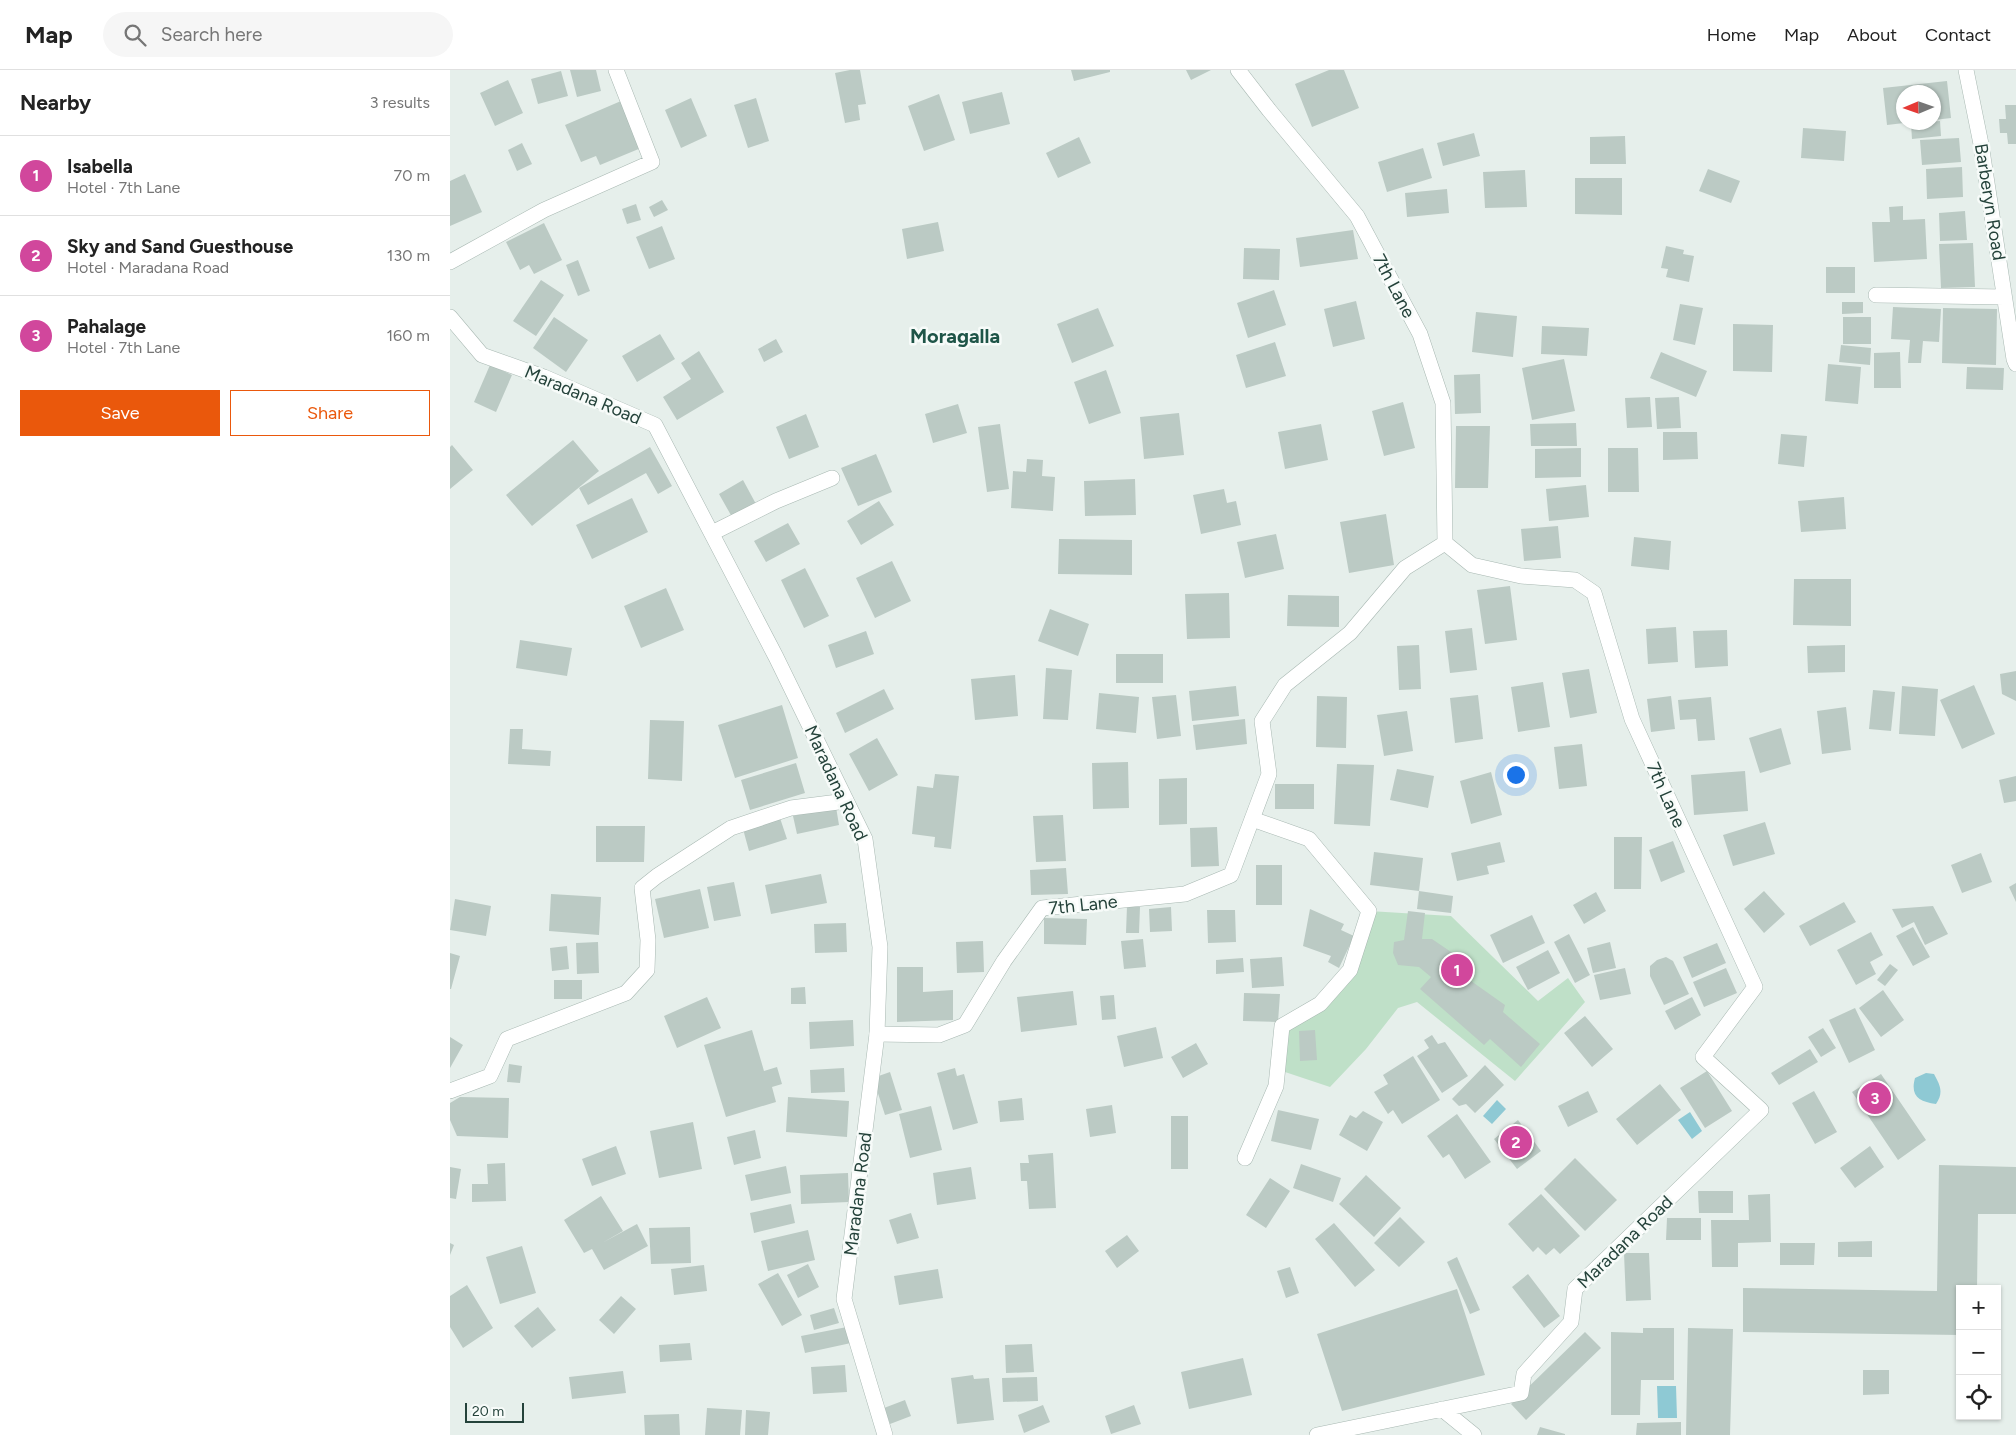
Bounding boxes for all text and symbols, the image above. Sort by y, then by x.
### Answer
search box [103,12,453,57]
text: Map [25,20,73,49]
icon: search [121,21,149,49]
text: Search here [161,23,262,46]
text: Home [1707,24,1756,46]
text: Map [1784,24,1819,46]
text: About [1847,24,1897,46]
text: Contact [1925,24,1991,46]
north arrow [1896,85,1941,130]
text: Nearby [20,90,91,115]
text: 3 results [370,93,430,112]
street label: Barberyn Road [1970,142,2010,262]
text: Isabella [67,155,133,178]
text: 1 [33,166,39,185]
text: 70 m [394,166,430,185]
text: Hotel · 7th Lane [67,178,180,197]
text: Sky and Sand Guesthouse [67,235,293,258]
text: 2 [31,246,41,265]
text: 130 m [387,246,430,265]
street label: 7th Lane [1368,250,1420,322]
text: Hotel · Maradana Road [67,258,229,277]
text: Pahalage [67,315,146,338]
district label: Moragalla [910,324,1000,348]
text: 3 [32,326,40,345]
text: 160 m [387,326,430,345]
text: Hotel · 7th Lane [67,338,180,357]
street label: Maradana Road [521,361,645,429]
button: Save [20,390,220,436]
button: Share [230,390,430,436]
street label: Maradana Road [800,722,872,844]
street label: 7th Lane [1642,759,1690,831]
your location [1503,762,1529,788]
street label: 7th Lane [1047,890,1119,920]
pin: 1 [1441,951,1473,989]
pin: 3 [1859,1079,1891,1117]
pin: 2 [1500,1123,1532,1161]
street label: Maradana Road [839,1131,877,1257]
street label: Maradana Road [1573,1191,1677,1293]
map controls [1956,1285,2001,1420]
button: + [1956,1285,2001,1330]
button: − [1956,1330,2001,1375]
button: locate [1956,1375,2001,1420]
scale bar [465,1400,524,1423]
text: 20 m [472,1403,504,1420]

